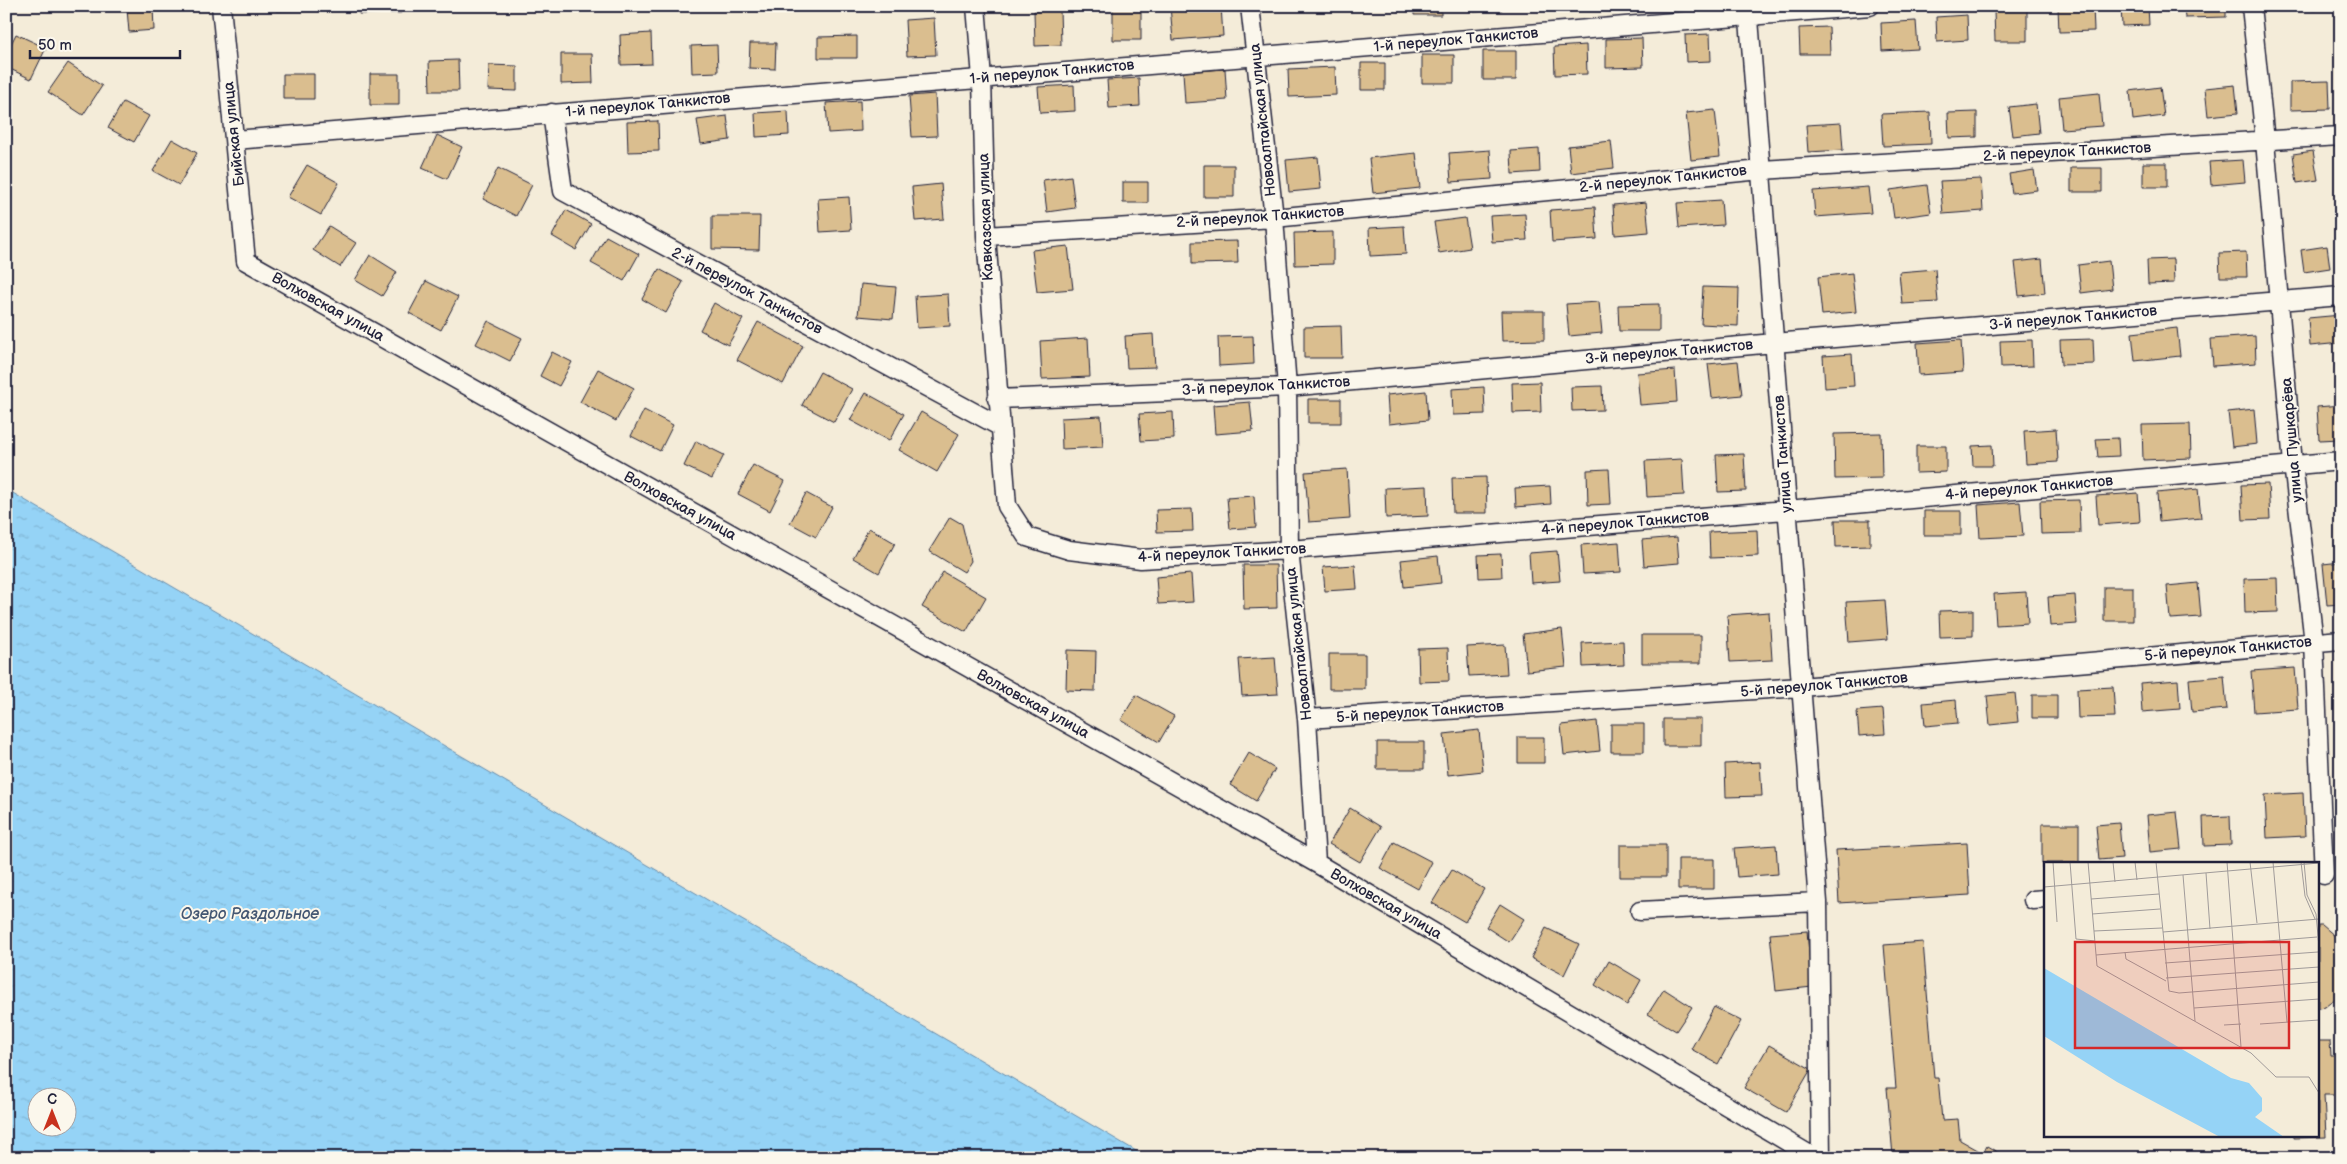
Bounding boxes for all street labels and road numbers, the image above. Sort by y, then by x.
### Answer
street label: 1-й переулок Танкистов [1373,23,1539,57]
street label: Новоалтайская улица [1245,42,1280,198]
street label: 1-й переулок Танкистов [969,55,1135,89]
street label: Бийская улица [219,81,249,187]
street label: 1-й переулок Танкистов [565,88,731,122]
street label: 2-й переулок Танкистов [1982,138,2152,166]
street label: Кавказская улица [974,153,998,281]
street label: 2-й переулок Танкистов [1578,161,1748,197]
street label: 2-й переулок Танкистов [1175,202,1345,232]
street label: 2-й переулок Танкистов [668,243,826,339]
street label: Волховская улица [268,268,388,346]
street label: 3-й переулок Танкистов [1988,301,2158,335]
street label: 3-й переулок Танкистов [1584,335,1754,369]
street label: 3-й переулок Танкистов [1181,372,1351,400]
street label: улица Пушкарёва [2277,377,2307,503]
street label: улица Танкистов [1769,394,1797,513]
street label: Волховская улица [620,467,740,545]
street label: 4-й переулок Танкистов [1944,471,2114,505]
street label: 4-й переулок Танкистов [1540,506,1710,540]
street label: 4-й переулок Танкистов [1137,539,1307,567]
street label: Новоалтайская улица [1281,566,1316,722]
street label: 5-й переулок Танкистов [2143,632,2313,666]
street label: Волховская улица [973,665,1093,743]
street label: 5-й переулок Танкистов [1739,668,1909,702]
street label: 5-й переулок Танкистов [1336,697,1505,727]
street label: Волховская улица [1327,864,1445,944]

